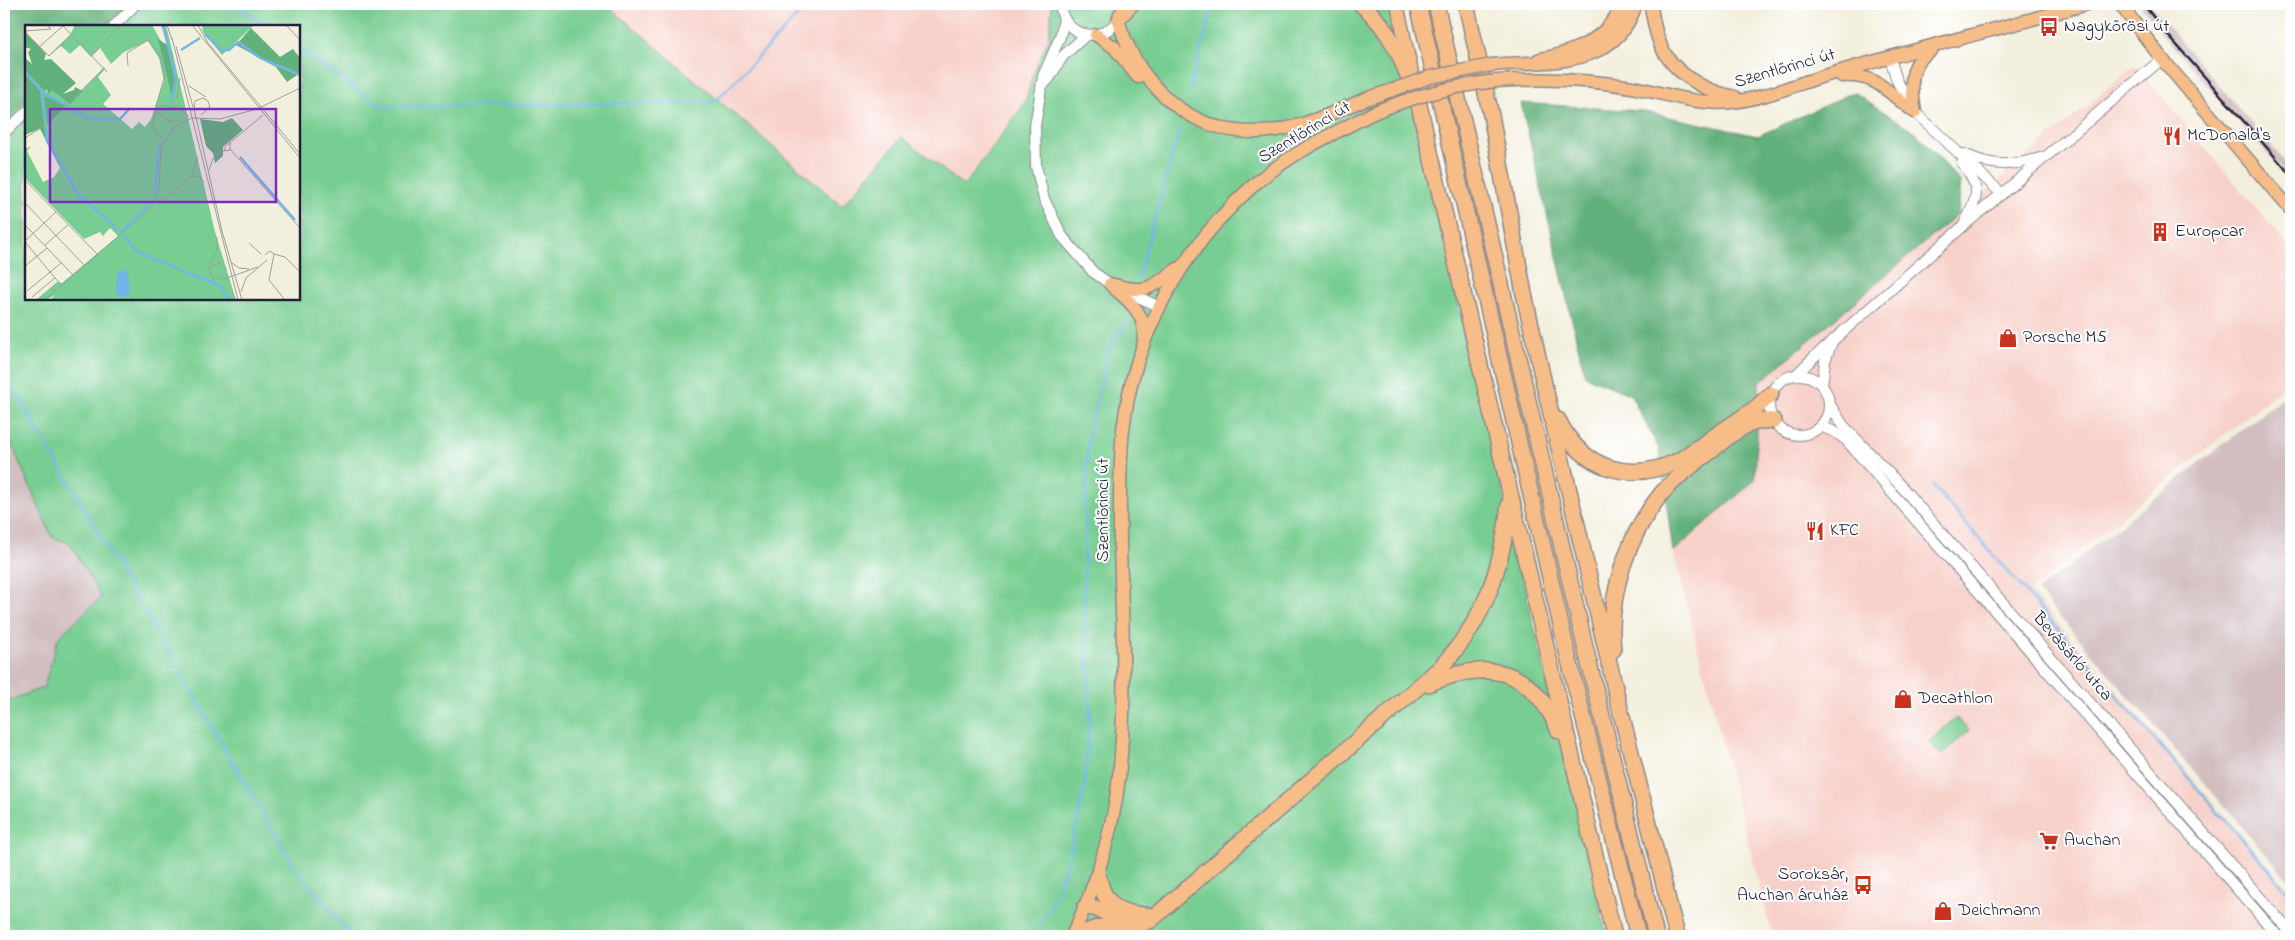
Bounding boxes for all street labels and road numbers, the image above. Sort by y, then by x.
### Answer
street label: Szentlőrinci út [1731,42,1839,96]
street label: Szentlőrinci út [1254,95,1356,171]
street label: Szentlőrinci út [1091,458,1117,562]
street label: Bevásárló utca [2025,606,2118,707]

